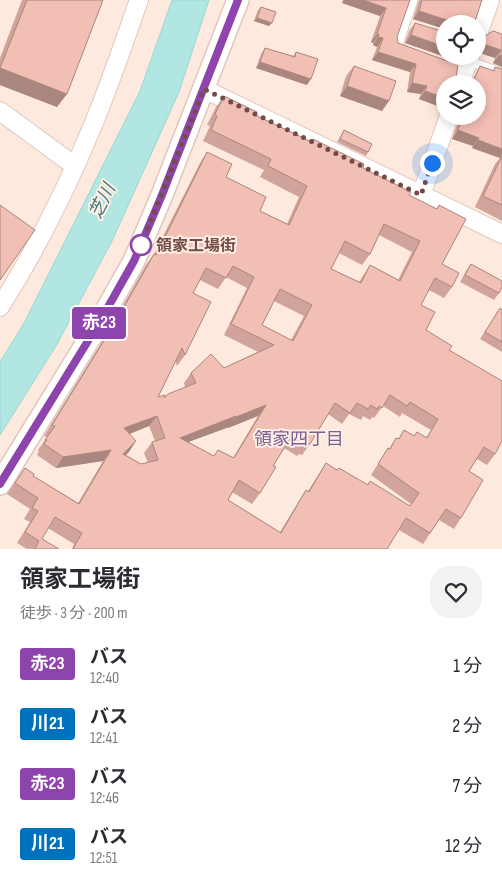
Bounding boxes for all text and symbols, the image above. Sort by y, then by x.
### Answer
map controls [436,15,486,125]
button: locate [436,15,486,65]
button: layers [436,75,486,125]
your location [420,151,445,176]
water label: 芝川 [85,179,121,222]
marker: 領家工場街 [130,234,152,256]
place label: 領家工場街 [156,237,236,256]
line badge: 赤23 [70,307,128,339]
text: 赤23 [82,312,116,333]
district label: 領家四丁目 [254,429,344,450]
text: 領家工場街 [20,565,140,594]
button: heart [430,566,482,618]
text: 徒歩 · 3 分 · 200 m [20,604,127,623]
text: バス [90,646,128,669]
text: 赤23 [31,653,64,674]
text: 1 分 [453,655,482,678]
text: 12:40 [90,669,119,688]
text: バス [90,706,128,729]
text: 川21 [31,713,64,734]
text: 2 分 [452,715,482,738]
text: 12:41 [90,729,118,748]
text: バス [90,766,128,789]
text: 赤23 [31,773,64,794]
text: 7 分 [452,775,482,798]
text: 12:46 [90,789,119,808]
text: バス [90,826,128,849]
text: 川21 [31,833,64,854]
text: 12 分 [445,835,482,858]
text: 12:51 [90,849,117,868]

